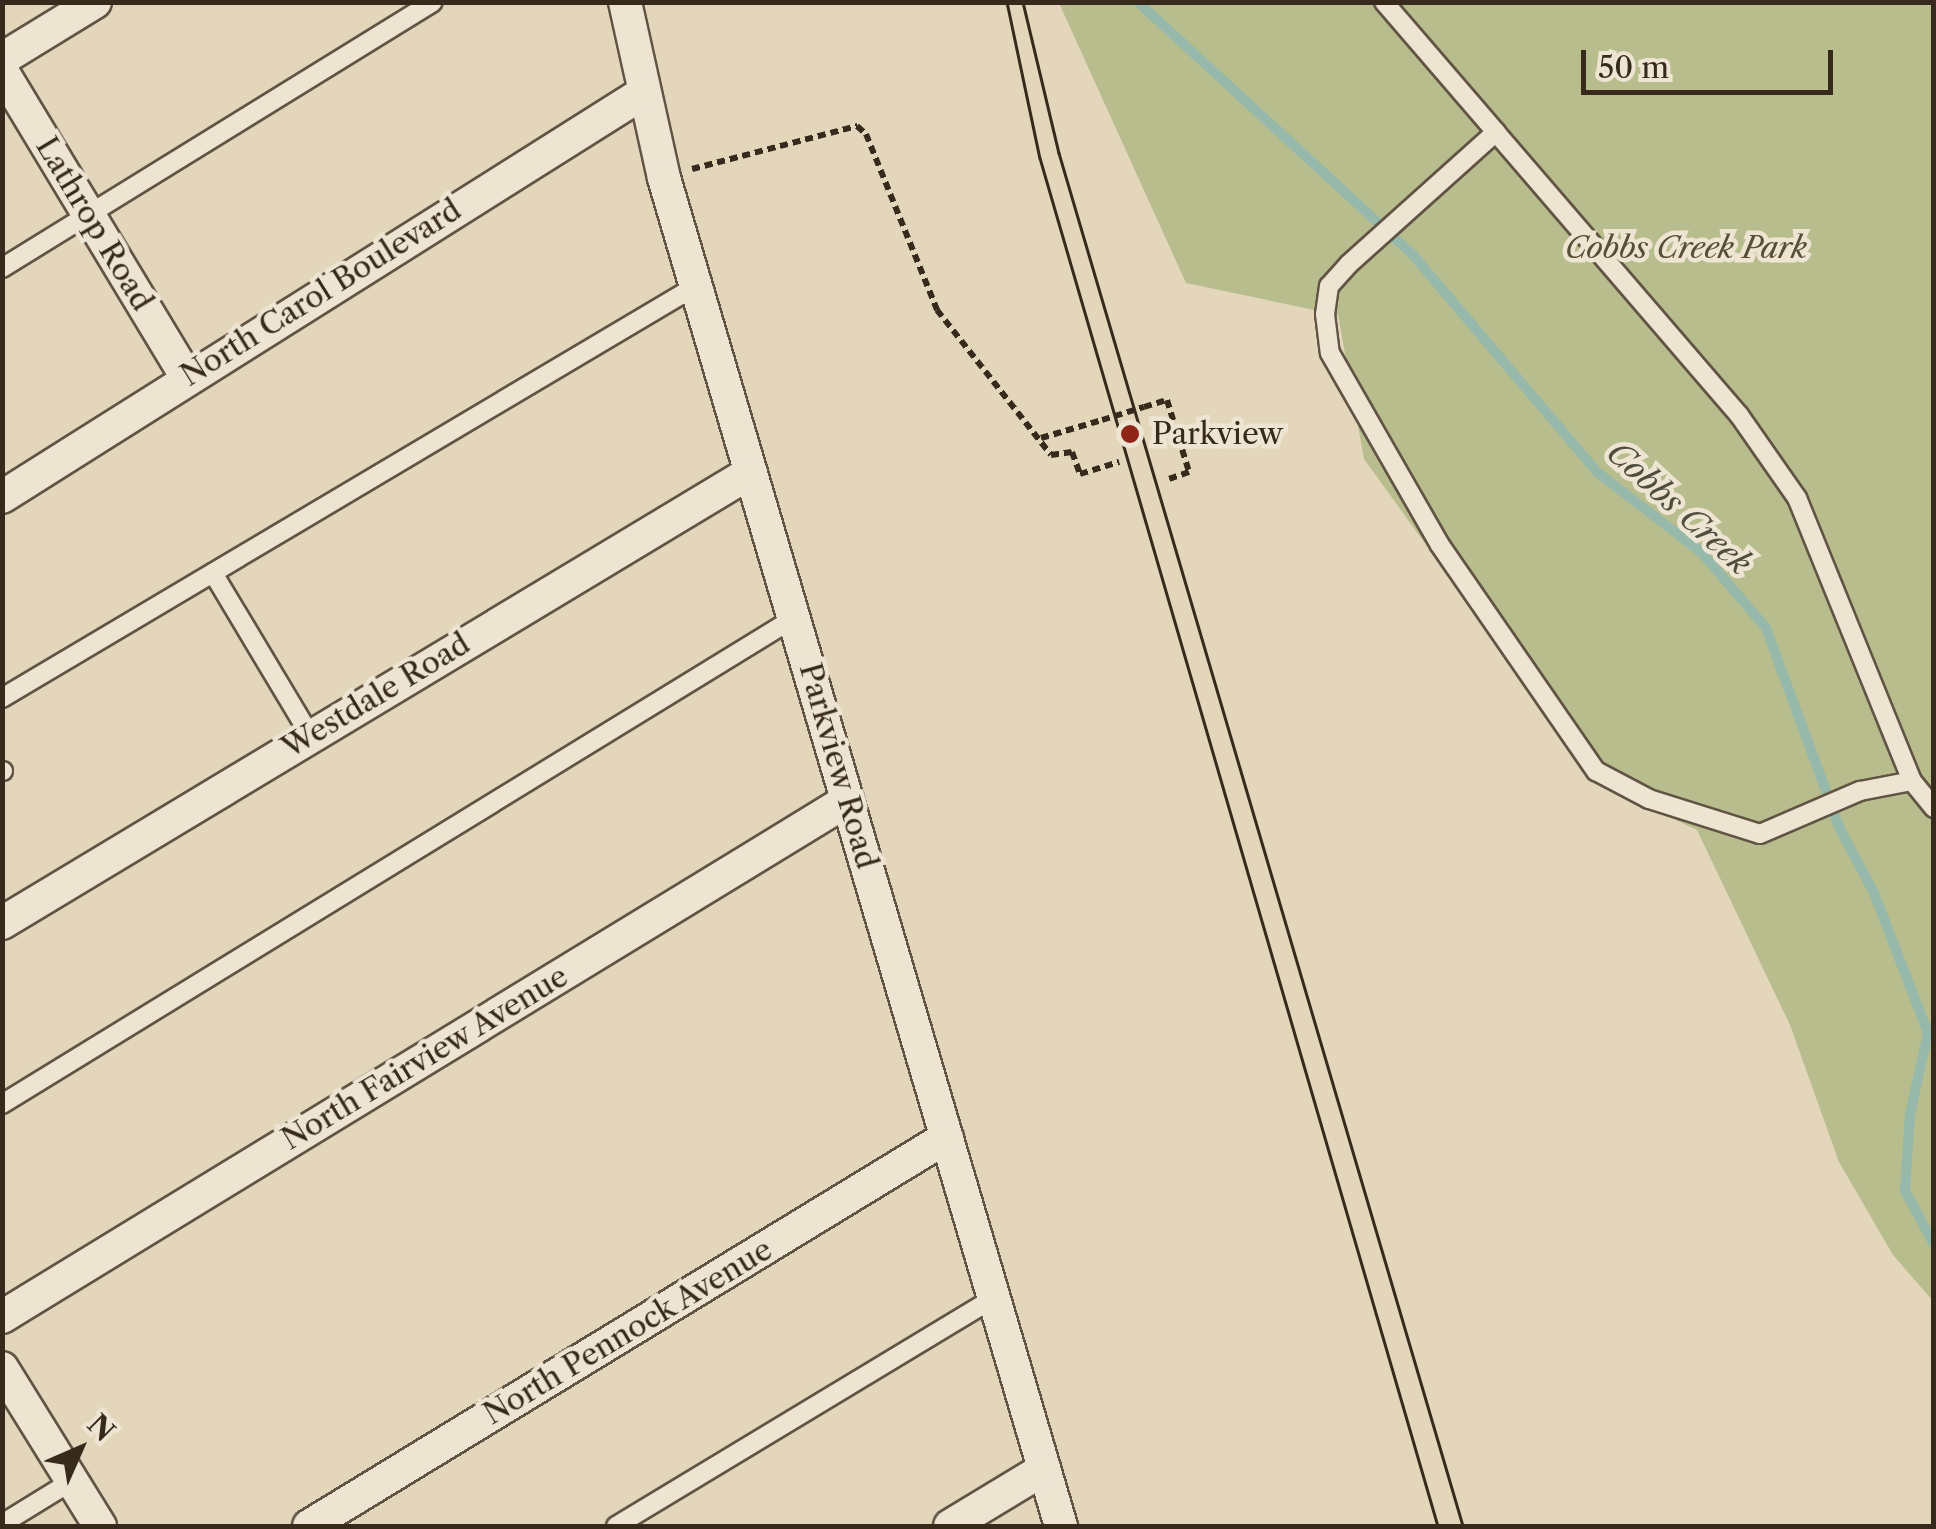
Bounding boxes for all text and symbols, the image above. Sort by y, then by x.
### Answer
scale bar [1586,30,1838,92]
text: 50 m [1598,49,1669,86]
street label: Lathrop Road [28,131,160,317]
street label: North Carol Boulevard [174,192,468,394]
park label: Cobbs Creek Park [1565,230,1807,266]
place label: Parkview [1152,416,1283,452]
marker: Parkview [1117,421,1143,447]
water label: Cobbs Creek [1599,433,1759,583]
street label: Westdale Road [276,626,476,766]
street label: Parkview Road [791,659,885,873]
street label: North Fairview Avenue [274,958,576,1158]
street label: North Pennock Avenue [476,1231,780,1433]
north arrow [30,1399,130,1499]
text: N [81,1407,122,1448]

